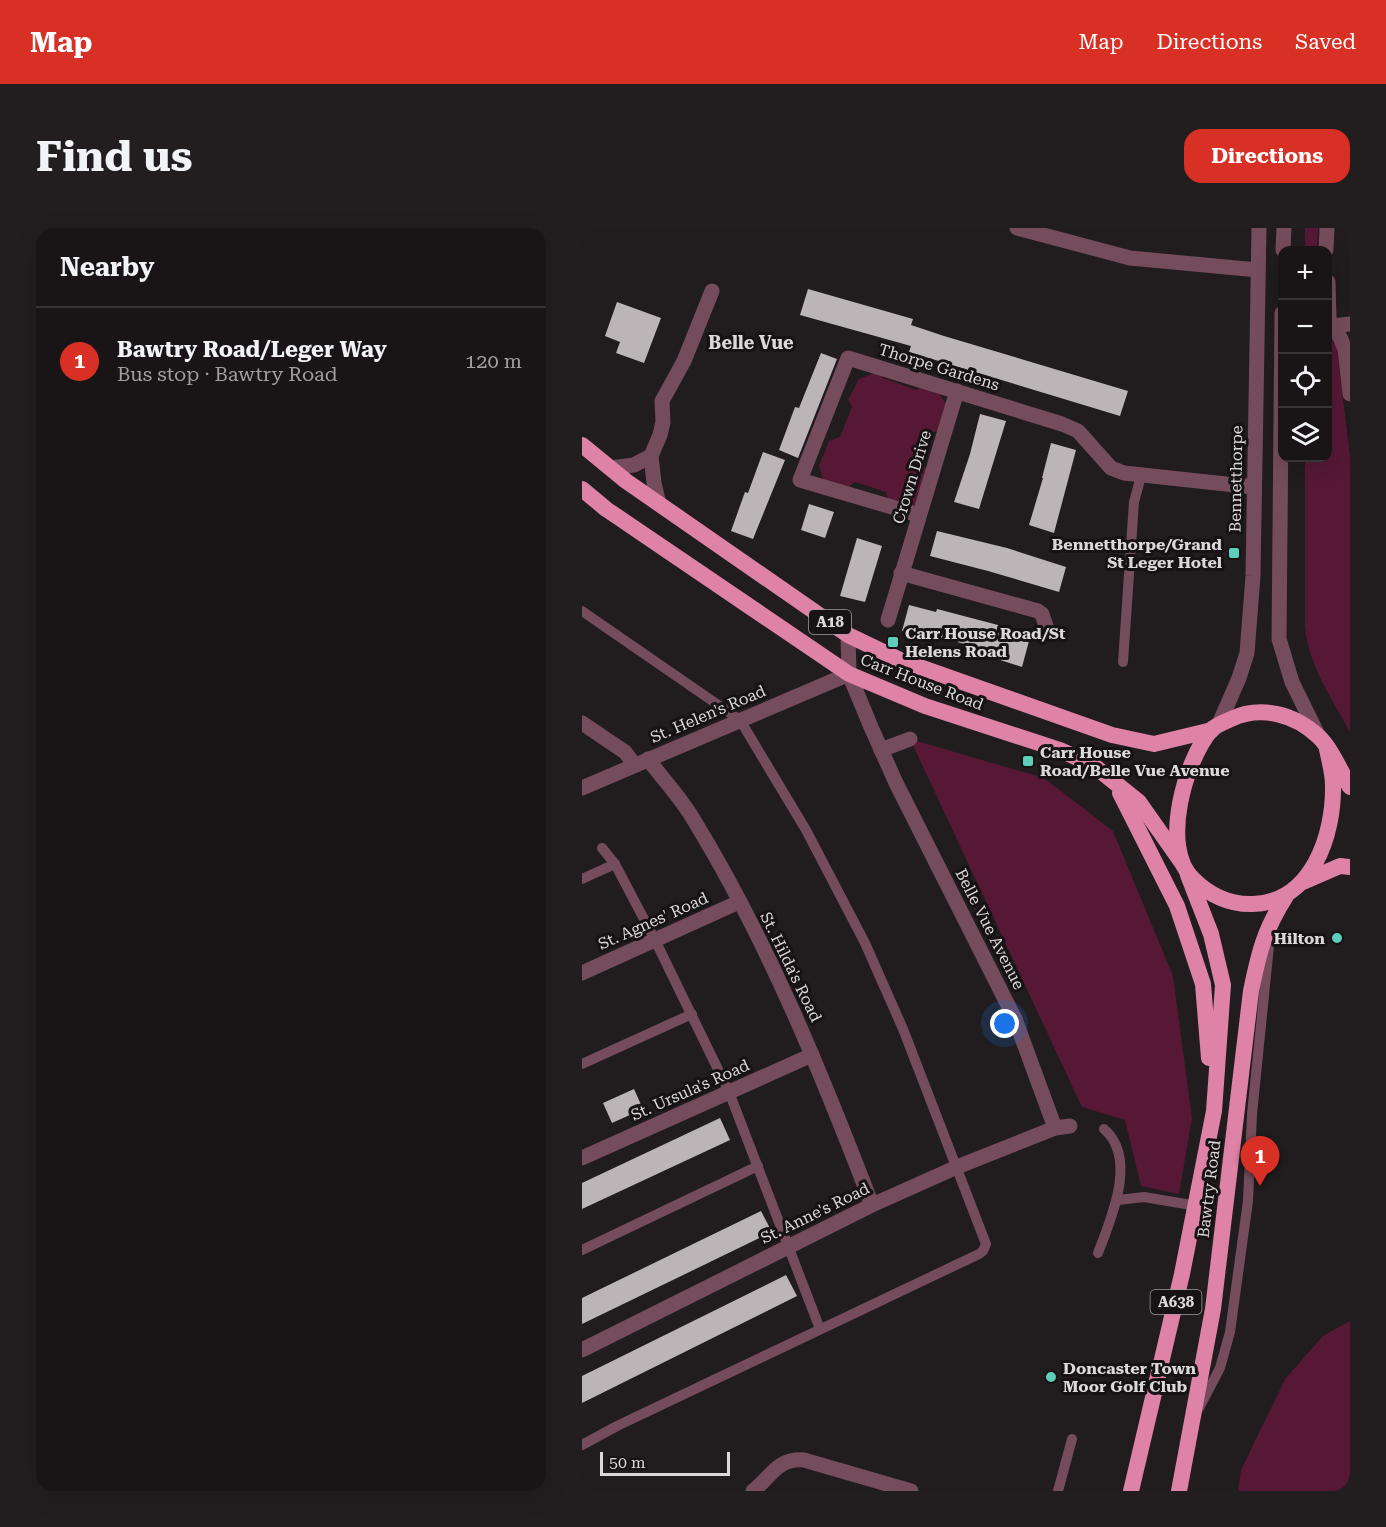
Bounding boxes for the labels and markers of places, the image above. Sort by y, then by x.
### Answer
place label: Bennetthorpe/Grand St Leger Hotel [1052,535,1223,572]
marker: Bennetthorpe/Grand St Leger Hotel [1227,546,1241,560]
place label: Carr House Road/St Helens Road [905,624,1066,661]
marker: Carr House Road/St Helens Road [886,635,900,649]
place label: Carr House Road/Belle Vue Avenue [1040,743,1230,780]
marker: Carr House Road/Belle Vue Avenue [1021,754,1035,768]
place label: Hilton [1274,929,1325,948]
marker: Hilton [1330,931,1344,945]
pin: 1 [1240,1136,1280,1186]
place label: Doncaster Town Moor Golf Club [1063,1359,1196,1396]
marker: Doncaster Town Moor Golf Club [1044,1370,1058,1384]

